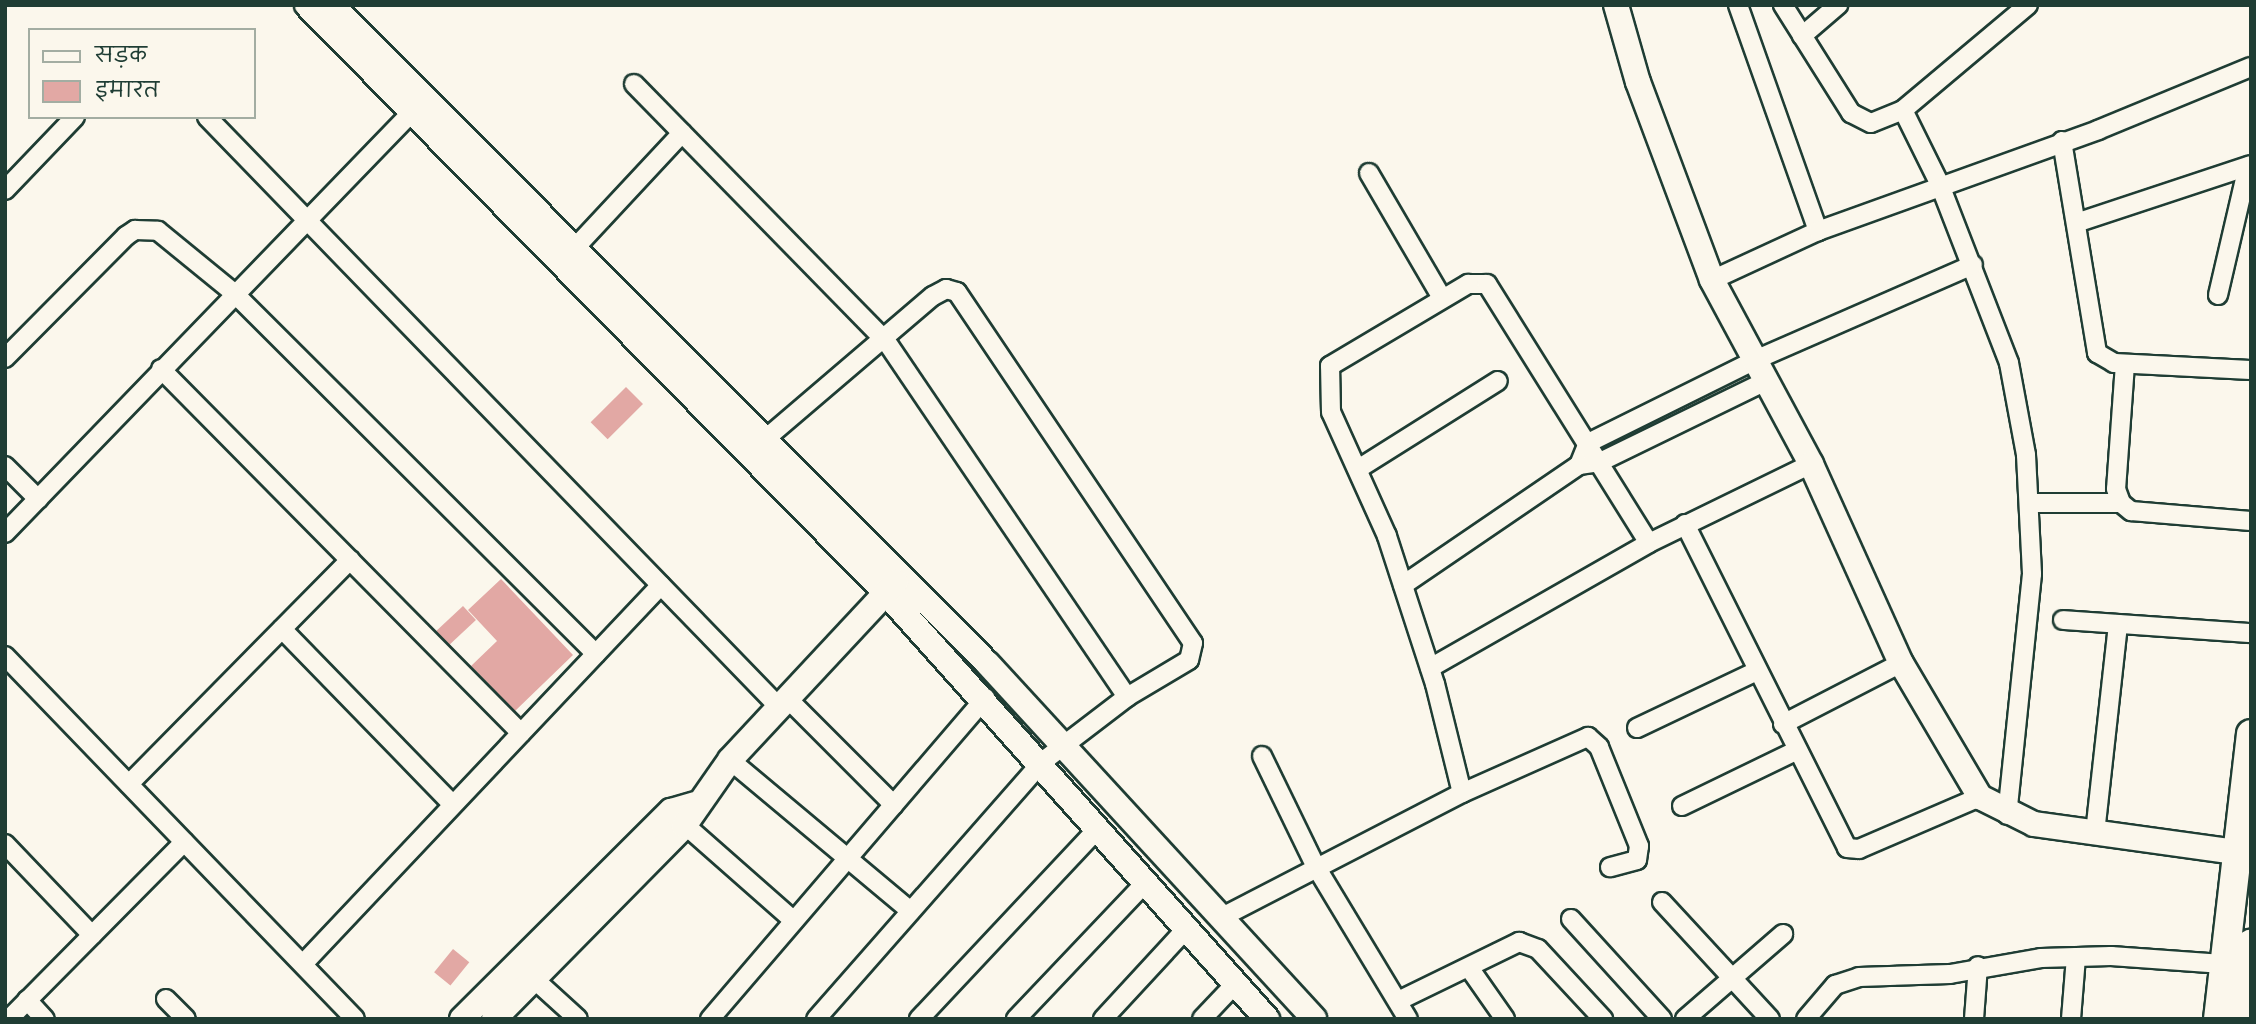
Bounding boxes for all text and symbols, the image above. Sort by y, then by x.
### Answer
legend [28,28,256,119]
text: सड़क [95,40,147,67]
text: इमारत [95,75,159,102]

